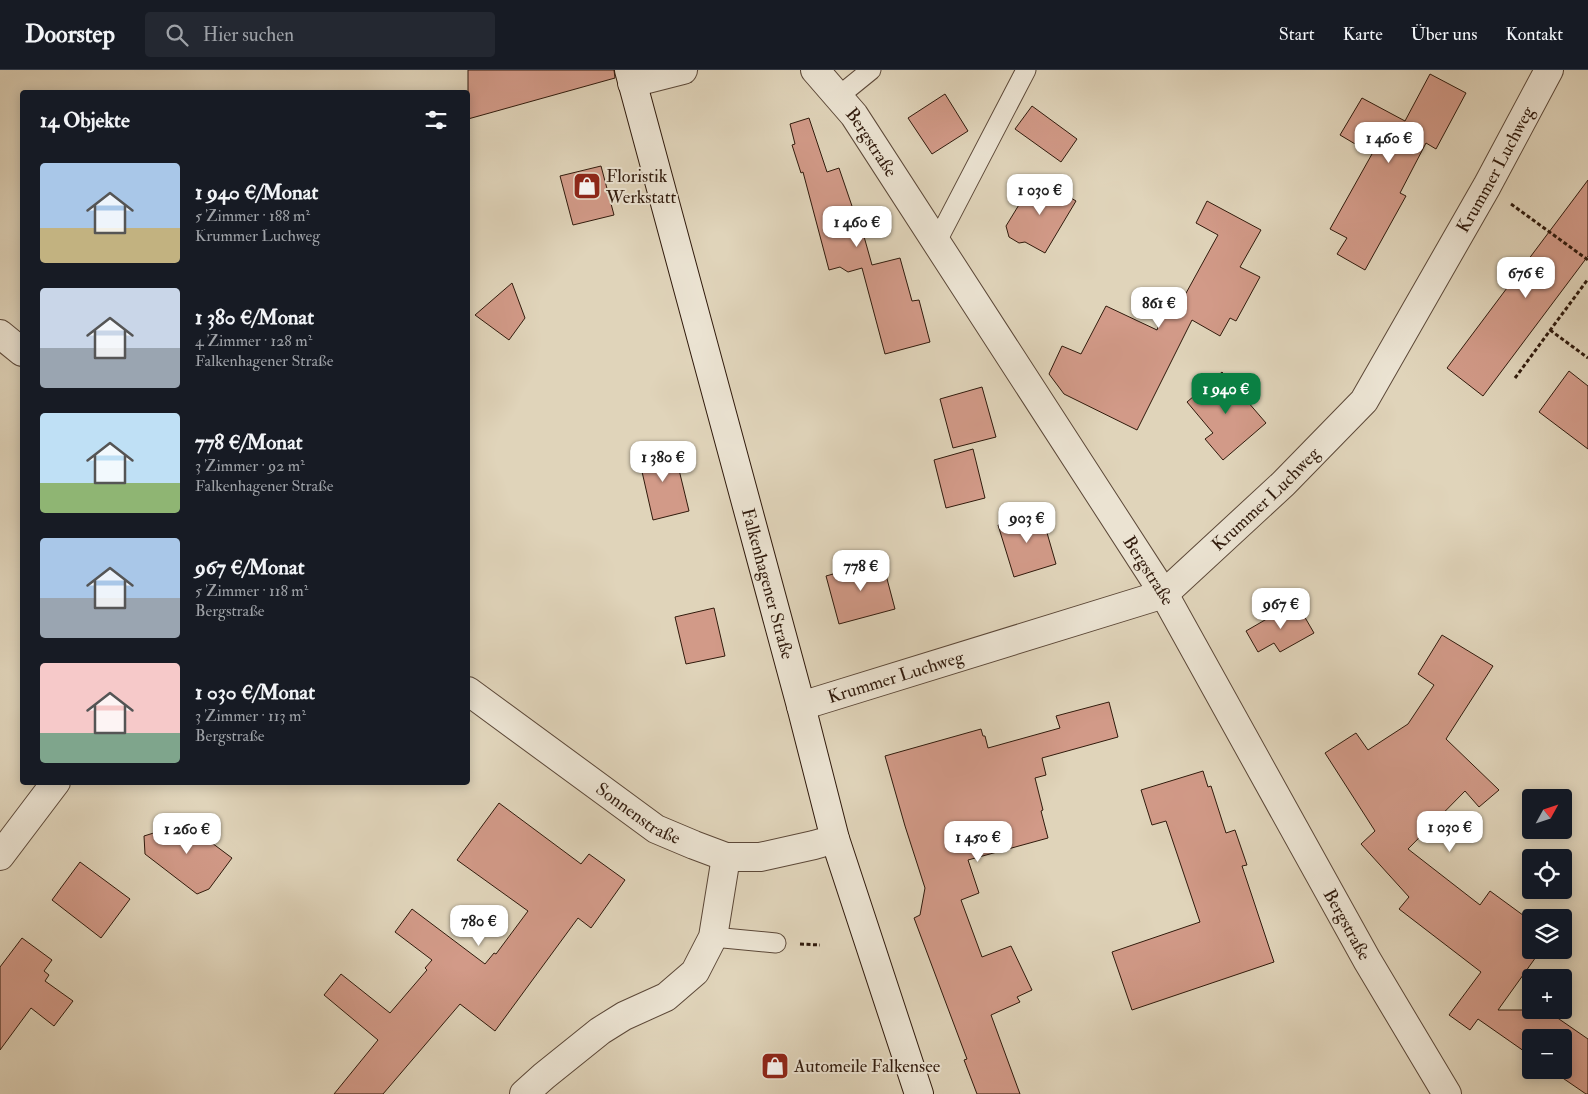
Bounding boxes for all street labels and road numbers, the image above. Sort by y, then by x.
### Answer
street label: Krummer Luchweg [1451,101,1540,237]
street label: Bergstraße [841,102,903,182]
street label: Krummer Luchweg [1207,441,1325,556]
street label: Falkenhagener Straße [736,505,799,662]
street label: Bergstraße [1118,531,1180,610]
street label: Krummer Luchweg [825,645,967,709]
street label: Sonnenstraße [591,777,684,850]
street label: Bergstraße [1318,885,1377,965]

